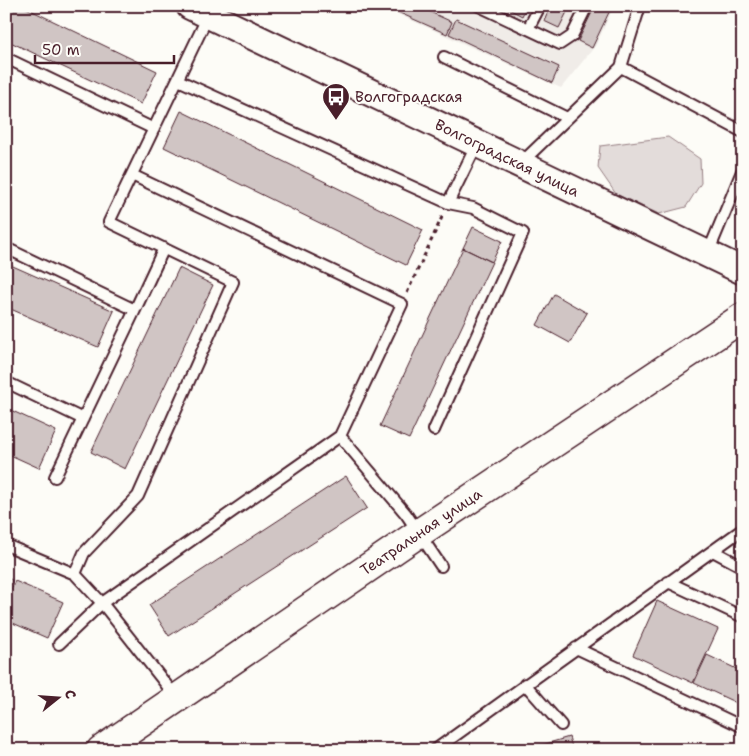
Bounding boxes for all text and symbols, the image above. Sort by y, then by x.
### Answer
scale bar [35,32,174,64]
text: 50 m [42,40,80,60]
bus stop icon: Волгоградская [321,82,351,121]
place label: Волгоградская [355,87,463,107]
street label: Волгоградская улица [432,114,583,202]
street label: Театральная улица [356,483,486,580]
north arrow [32,674,82,724]
text: С [61,687,80,701]

